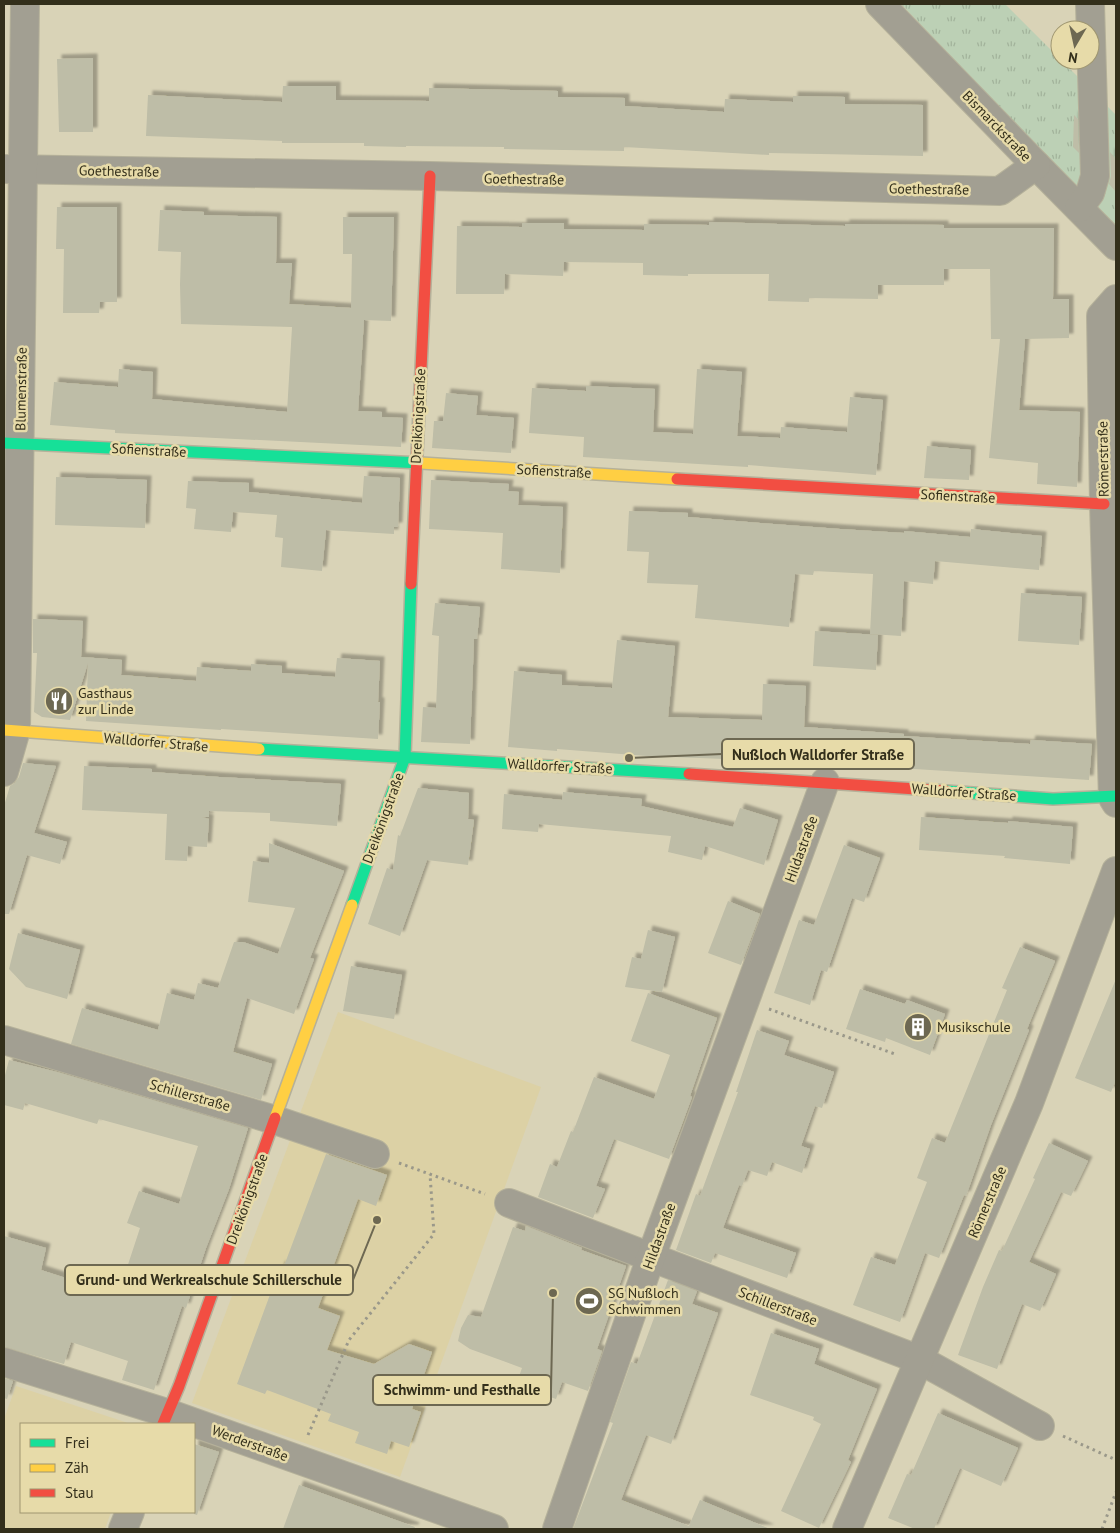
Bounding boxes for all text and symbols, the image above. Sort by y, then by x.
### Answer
north arrow [1050,20,1100,70]
text: N [1067,48,1079,67]
street label: Bismarckstraße [959,87,1035,165]
street label: Goethestraße [79,161,159,181]
street label: Goethestraße [484,169,564,189]
street label: Goethestraße [889,179,969,199]
street label: Blumenstraße [11,347,31,431]
street label: Dreikönigstraße [407,368,429,464]
street label: Römerstraße [1093,421,1113,497]
street label: Sofienstraße [111,439,187,461]
street label: Sofienstraße [516,460,592,482]
street label: Sofienstraße [920,485,996,507]
place label: Gasthaus zur Linde [78,684,134,718]
restaurant icon: Gasthaus zur Linde [44,686,74,716]
street label: Walldorfer Straße [103,728,209,756]
callout: Nußloch Walldorfer Straße [722,739,914,769]
text: Nußloch Walldorfer Straße [732,745,904,764]
street label: Walldorfer Straße [507,754,613,778]
street label: Dreikönigstraße [358,770,408,866]
street label: Walldorfer Straße [911,779,1017,805]
street label: Hildastraße [781,813,821,885]
building icon: Musikschule [903,1012,933,1042]
place label: Musikschule [937,1018,1011,1036]
street label: Schillerstraße [148,1075,232,1115]
street label: Dreikönigstraße [222,1151,272,1247]
street label: Römerstraße [964,1163,1010,1241]
street label: Hildastraße [639,1200,679,1272]
callout: Grund- und Werkrealschule Schillerschule [65,1265,353,1295]
text: Grund- und Werkrealschule Schillerschule [76,1270,342,1289]
street label: Schillerstraße [736,1283,820,1329]
place label: SG Nußloch Schwimmen [608,1284,681,1318]
sports icon: SG Nußloch Schwimmen [574,1286,604,1316]
callout: Schwimm- und Festhalle [373,1375,551,1405]
text: Schwimm- und Festhalle [384,1380,541,1399]
street label: Werderstraße [209,1421,291,1465]
legend [20,1423,195,1513]
text: Frei [65,1433,90,1452]
text: Zäh [65,1458,89,1477]
text: Stau [65,1483,94,1502]

